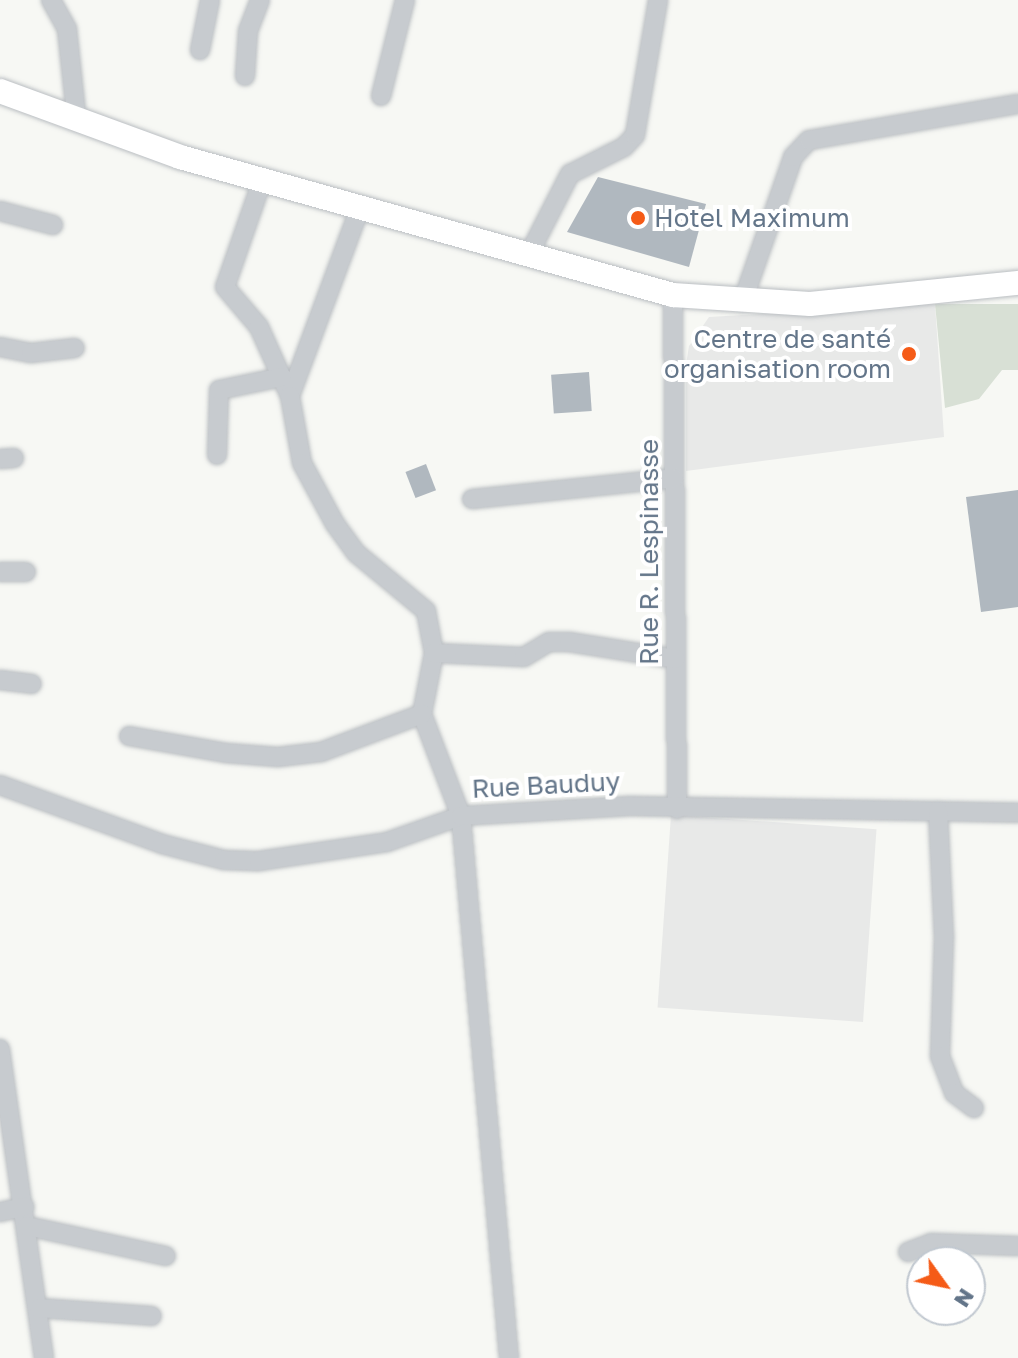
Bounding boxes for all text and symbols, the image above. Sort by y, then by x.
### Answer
place label: Hotel Maximum [654,202,850,234]
marker: Hotel Maximum [629,209,647,227]
place label: Centre de santé organisation room [664,323,891,384]
marker: Centre de santé organisation room [898,343,920,365]
street label: Rue R. Lespinasse [633,439,665,665]
street label: Rue Bauduy [471,766,621,804]
north arrow [906,1246,986,1326]
text: N [949,1284,981,1313]

